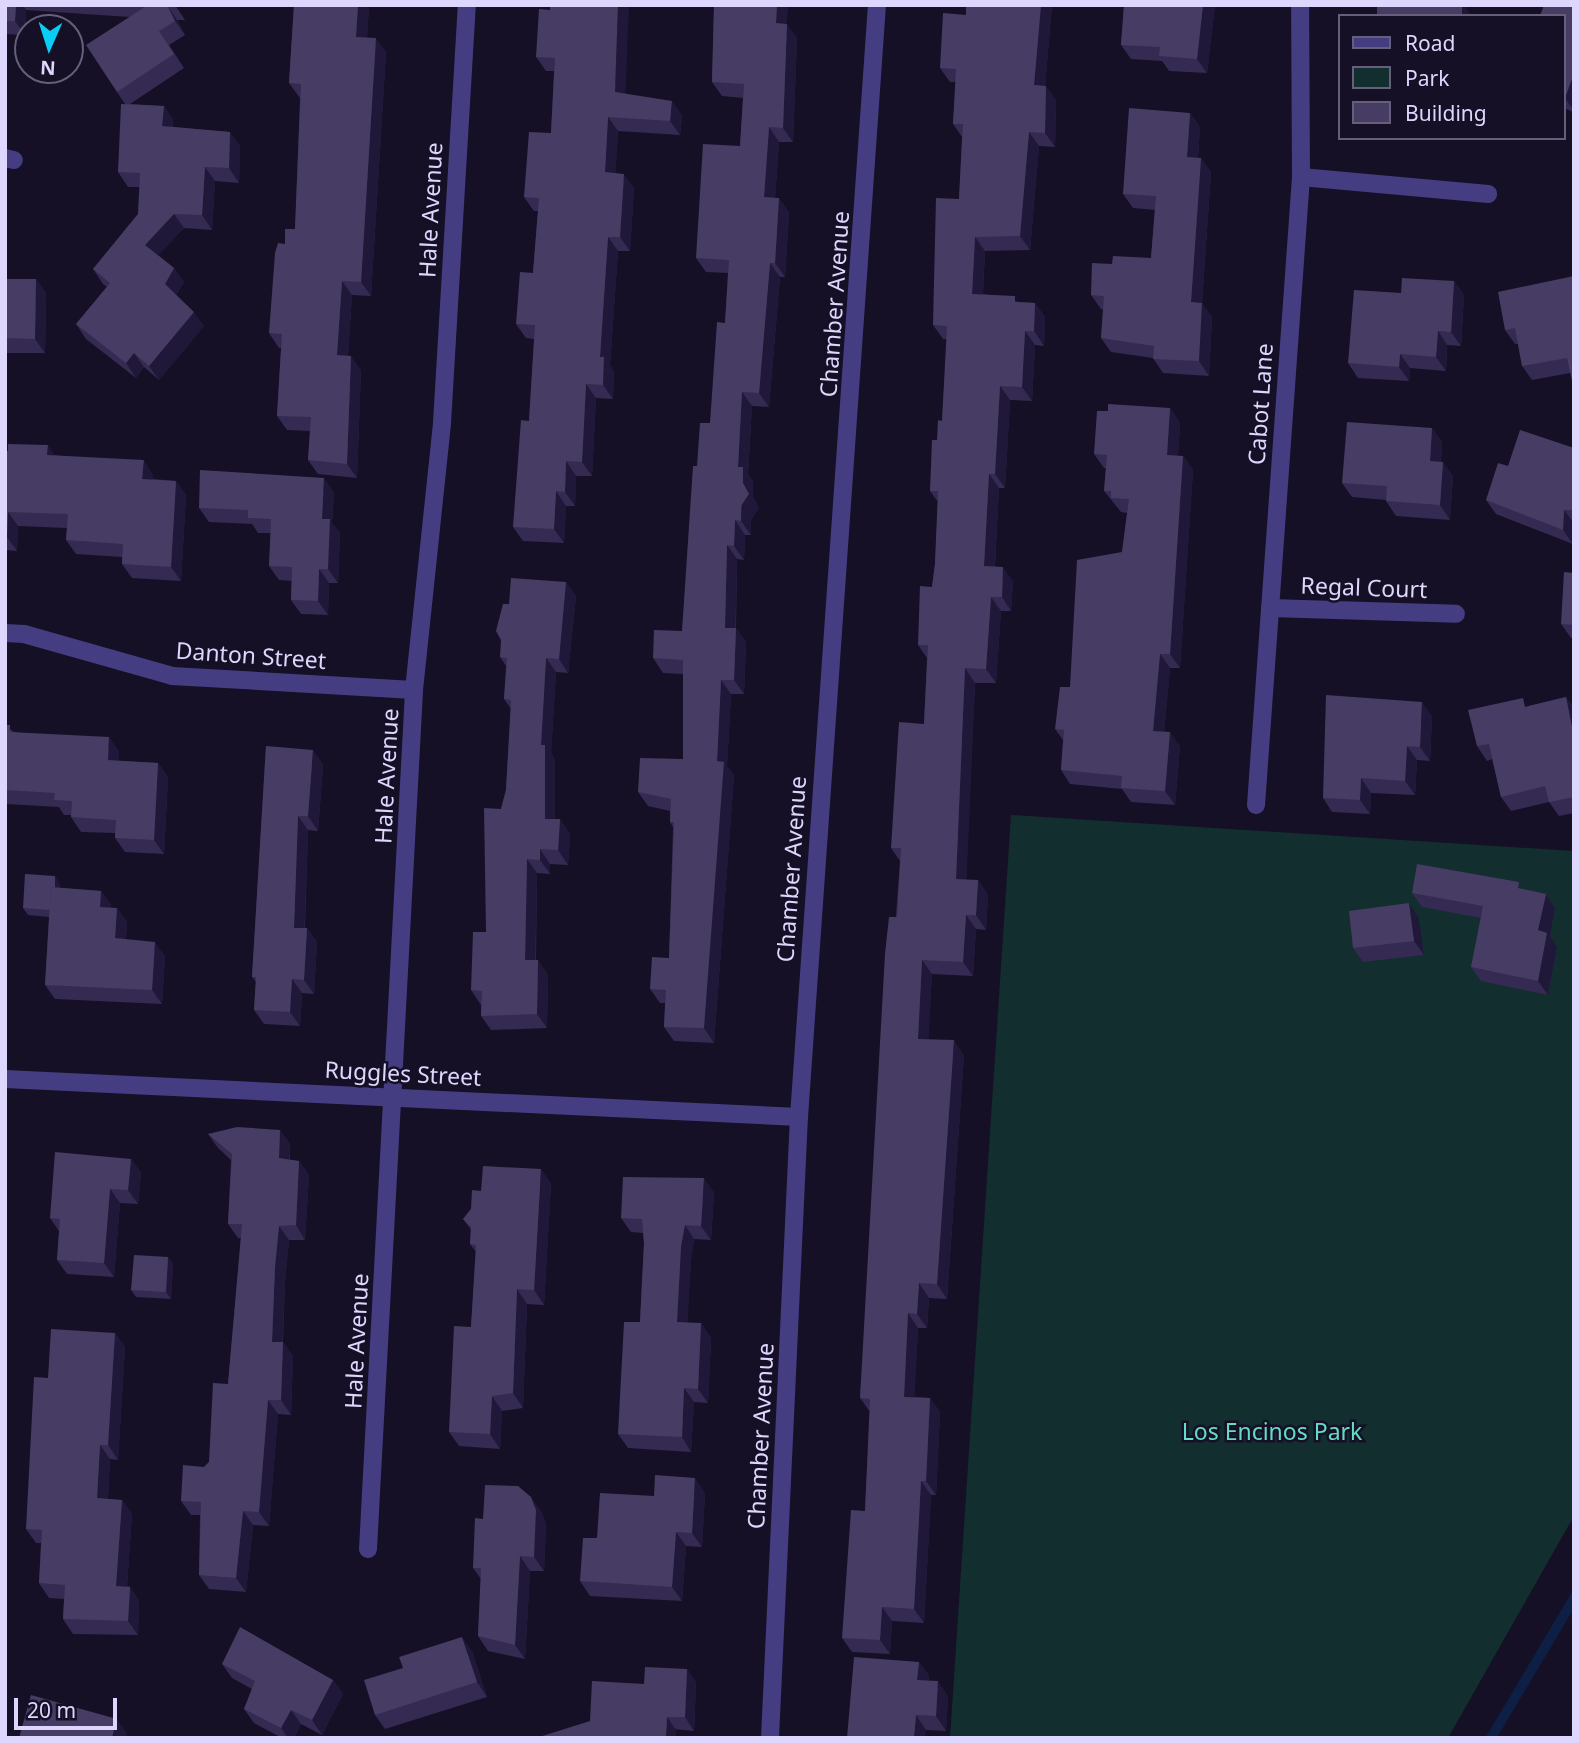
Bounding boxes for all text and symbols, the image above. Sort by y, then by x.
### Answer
north arrow [14,14,84,84]
legend [1338,14,1565,140]
text: Road [1405,29,1455,57]
text: N [40,55,56,81]
text: Park [1405,64,1449,92]
text: Building [1405,99,1487,127]
street label: Hale Avenue [413,142,447,278]
street label: Chamber Avenue [814,210,854,398]
street label: Cabot Lane [1242,342,1278,466]
street label: Regal Court [1300,571,1428,603]
street label: Danton Street [175,636,327,674]
street label: Hale Avenue [369,708,403,844]
street label: Chamber Avenue [771,775,811,963]
street label: Ruggles Street [324,1055,482,1091]
street label: Hale Avenue [339,1273,373,1409]
street label: Chamber Avenue [741,1342,779,1530]
park label: Los Encinos Park [1182,1417,1362,1445]
scale bar [18,1684,121,1728]
text: 20 m [27,1696,76,1724]

